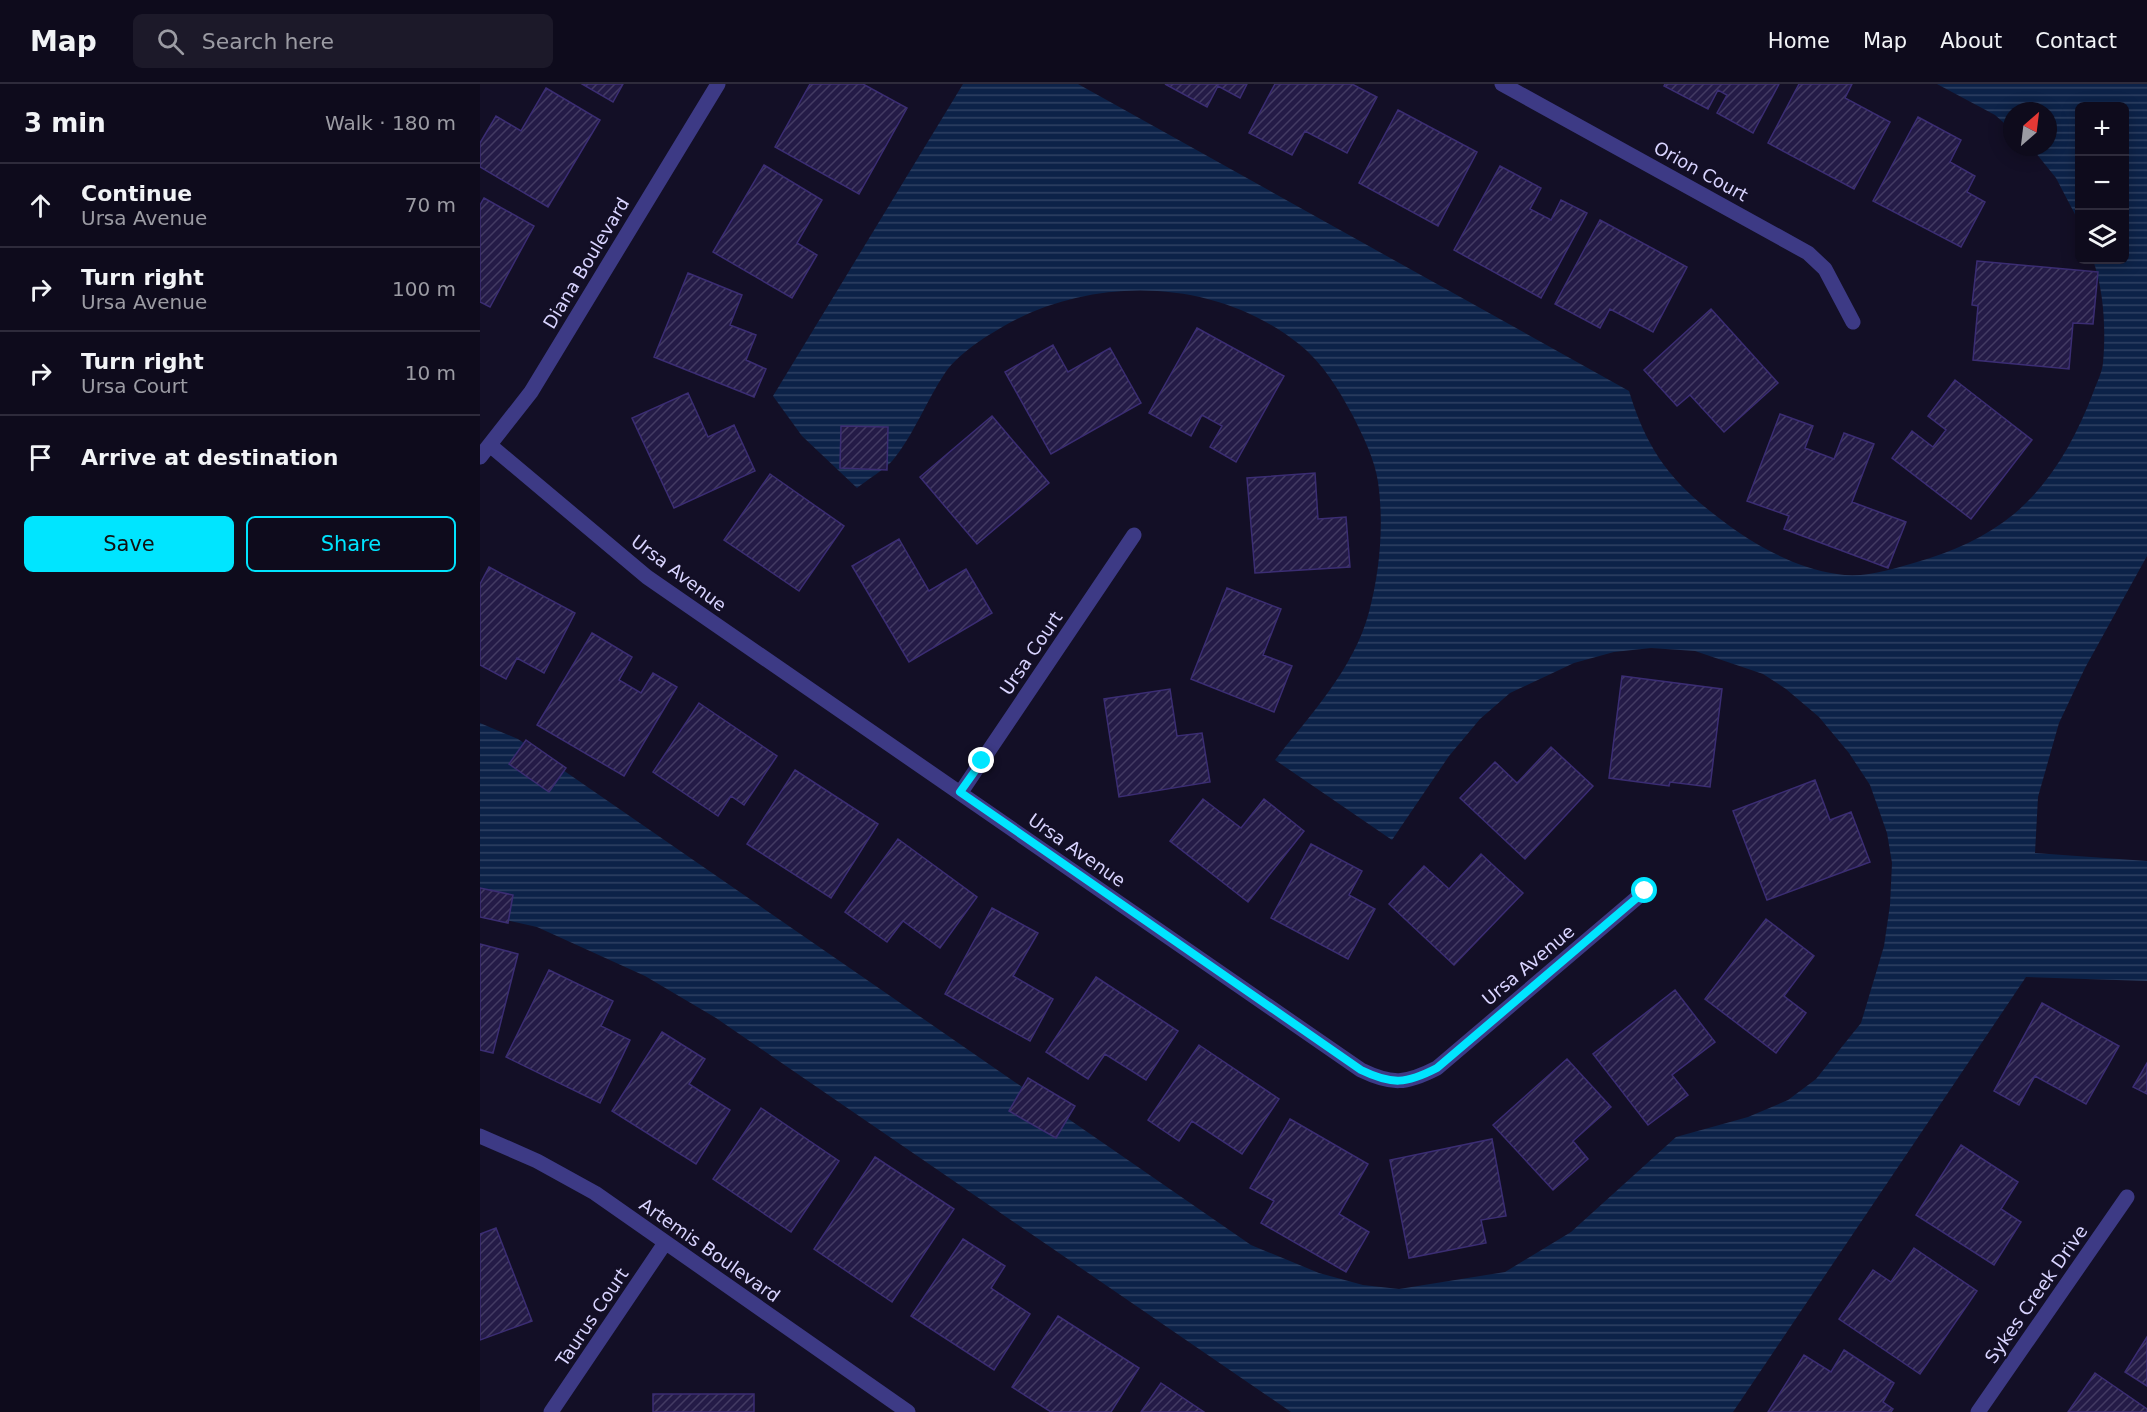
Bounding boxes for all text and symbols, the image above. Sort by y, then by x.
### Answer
search box [133,14,553,68]
text: Map [30,25,97,58]
icon: search [154,25,187,58]
text: Search here [202,29,334,54]
text: Home [1768,29,1830,53]
text: Map [1863,29,1907,53]
text: About [1940,29,2002,53]
text: Contact [2035,29,2117,53]
north arrow [2003,102,2057,156]
map controls [2075,102,2129,264]
button: + [2075,102,2129,156]
text: 3 min [24,108,106,138]
text: Walk · 180 m [325,111,456,135]
street label: Orion Court [1650,137,1752,205]
button: − [2075,156,2129,210]
text: Continue [81,181,192,206]
icon: ahead [24,189,57,222]
text: 70 m [405,193,456,217]
street label: Diana Boulevard [539,194,633,332]
text: Ursa Avenue [81,206,207,230]
button: layers [2075,210,2129,264]
text: Turn right [81,265,204,290]
icon: right [24,273,57,306]
text: 100 m [392,277,456,301]
text: Ursa Avenue [81,290,207,314]
text: Turn right [81,349,204,374]
icon: right [24,357,57,390]
text: 10 m [405,361,456,385]
text: Ursa Court [81,374,188,398]
icon: arrive [24,441,57,474]
text: Arrive at destination [81,445,338,470]
button: Save [24,516,234,572]
button: Share [246,516,456,572]
street label: Ursa Avenue [627,530,731,616]
street label: Ursa Court [995,607,1067,699]
route end [968,747,994,773]
street label: Ursa Avenue [1024,809,1130,891]
route start [1631,877,1657,903]
street label: Ursa Avenue [1478,920,1578,1010]
street label: Artemis Boulevard [636,1194,784,1306]
street label: Sykes Creek Drive [1980,1221,2092,1367]
street label: Taurus Court [551,1264,633,1371]

